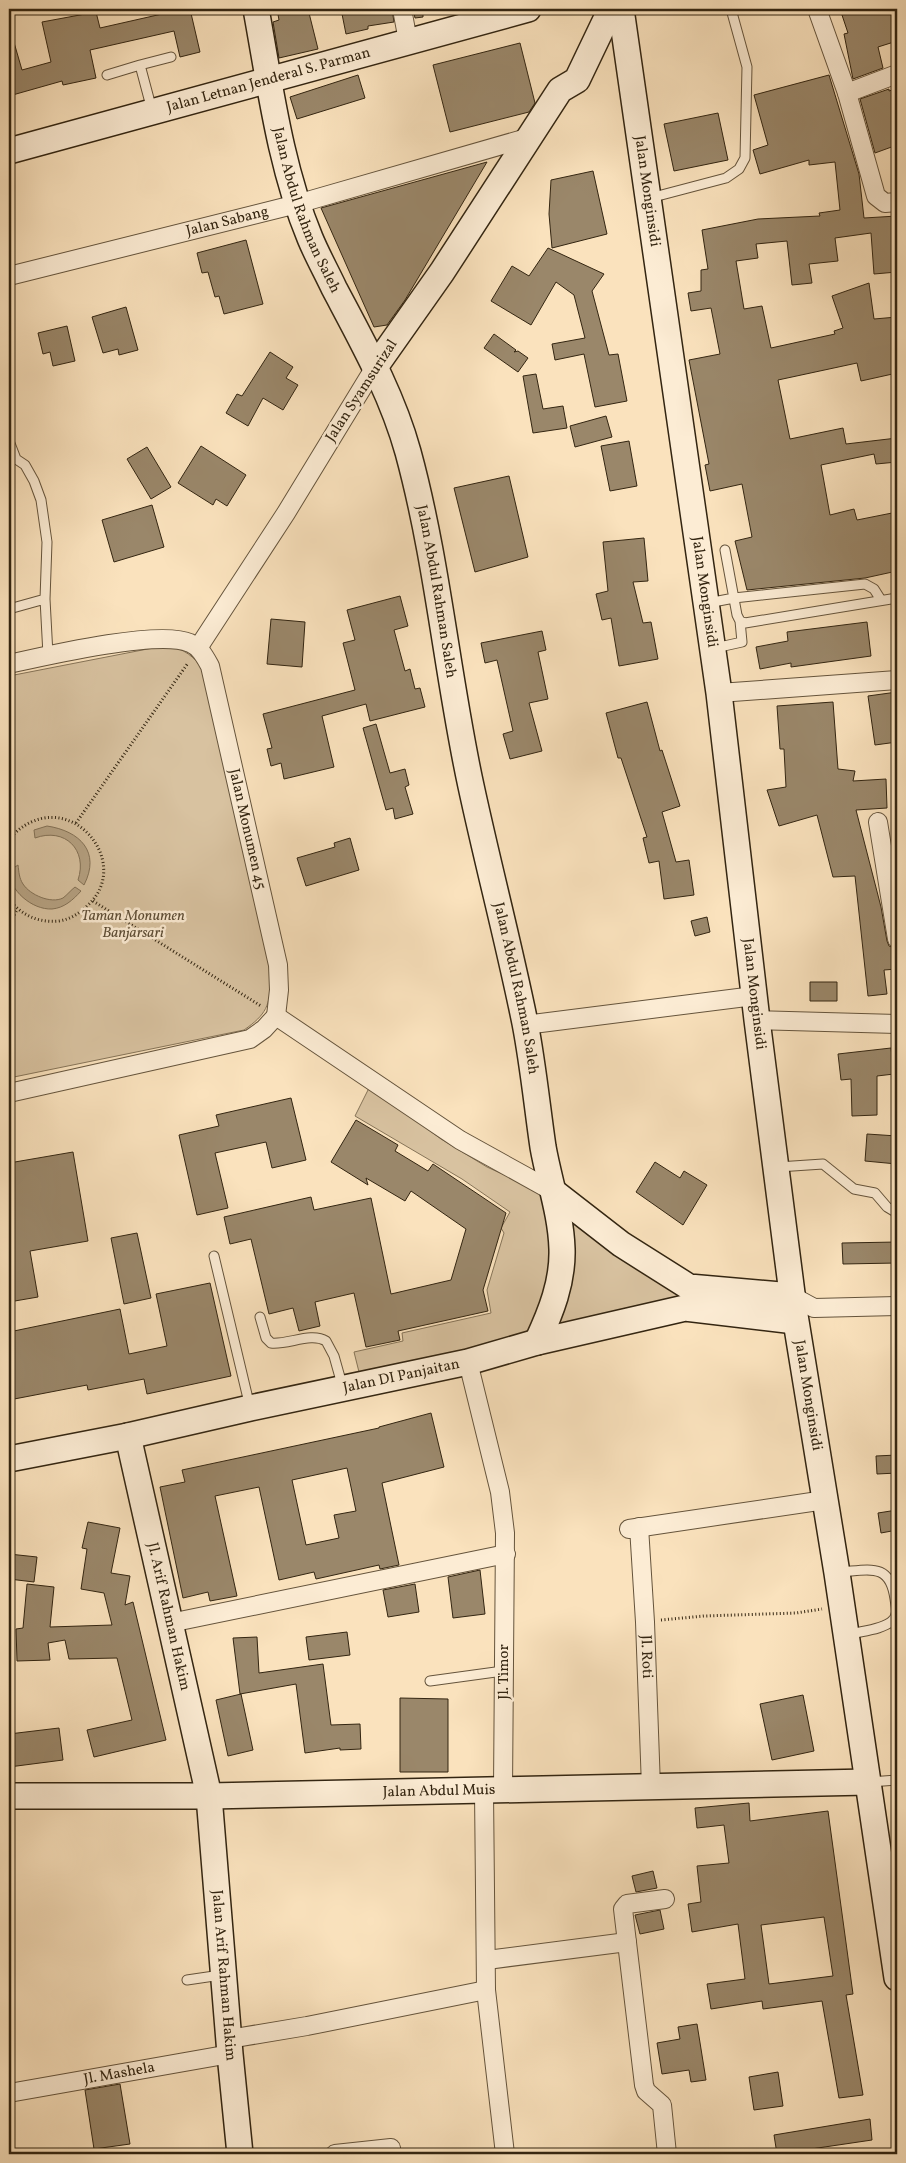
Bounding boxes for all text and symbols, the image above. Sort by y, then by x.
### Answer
street label: Jalan Letnan Jenderal S. Parman [164,42,373,118]
street label: Jalan Abdul Rahman Saleh [267,125,345,297]
street label: Jalan Monginsidi [629,134,665,248]
street label: Jalan Sabang [184,201,271,242]
street label: Jalan Syamsurizal [321,336,403,446]
street label: Jalan Abdul Rahman Saleh [411,503,462,680]
street label: Jalan Monginsidi [686,535,723,649]
street label: Jalan Monumen 45 [223,766,271,892]
street label: Jalan Abdul Rahman Saleh [488,900,544,1076]
park label: Taman Monumen Banjarsari [81,906,185,944]
street label: Jalan Monginsidi [737,937,771,1051]
street label: Jalan Monginsidi [789,1338,827,1452]
street label: Jalan DI Panjaitan [341,1354,462,1399]
street label: Jl. Arif Rahman Hakim [142,1540,195,1693]
street label: Jl. Roti [635,1635,658,1679]
street label: Jl. Timor [494,1644,515,1700]
street label: Jalan Abdul Muis [382,1779,496,1803]
street label: Jalan Arif Rahman Hakim [206,1889,241,2062]
street label: Jl. Mashela [82,2057,157,2090]

